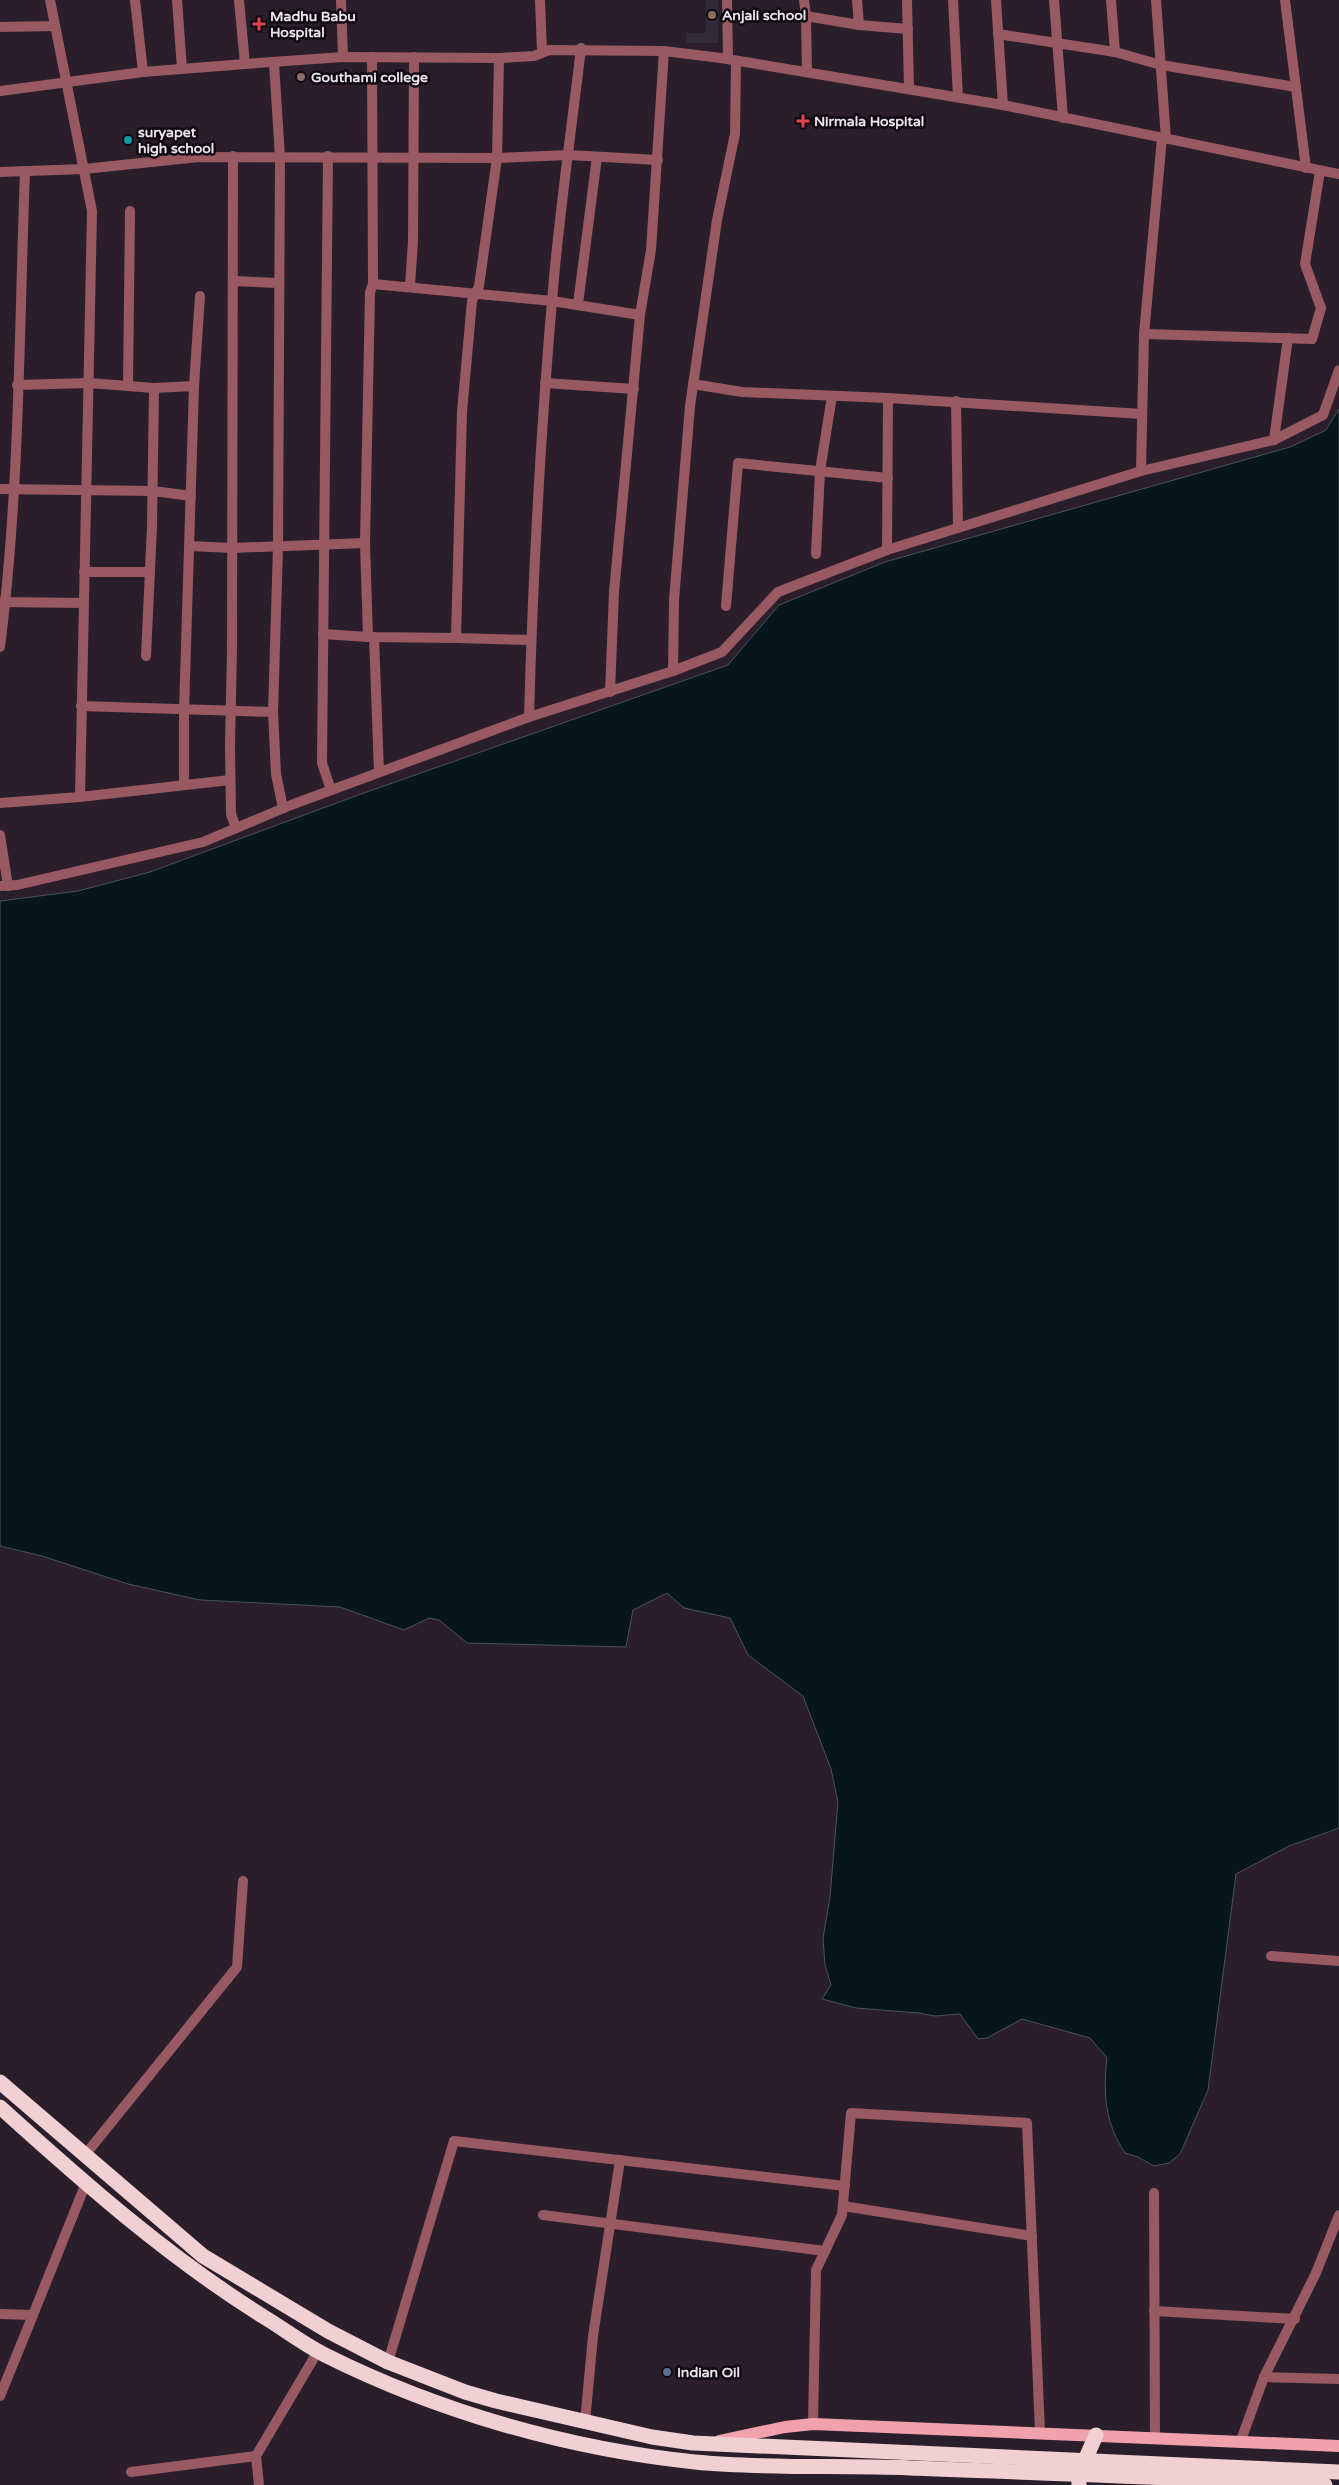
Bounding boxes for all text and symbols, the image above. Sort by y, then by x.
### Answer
place label: Anjali school [722,7,806,24]
place label: Madhu Babu Hospital [270,8,356,41]
marker: Anjali school [706,9,718,21]
marker: Madhu Babu Hospital [252,17,266,31]
place label: Gouthami college [311,69,428,86]
marker: Gouthami college [295,71,307,83]
place label: Nirmala Hospital [814,113,924,130]
marker: Nirmala Hospital [796,114,810,128]
place label: suryapet high school [138,124,214,157]
marker: suryapet high school [122,134,134,146]
place label: Indian Oil [677,2364,740,2381]
marker: Indian Oil [661,2366,673,2378]

